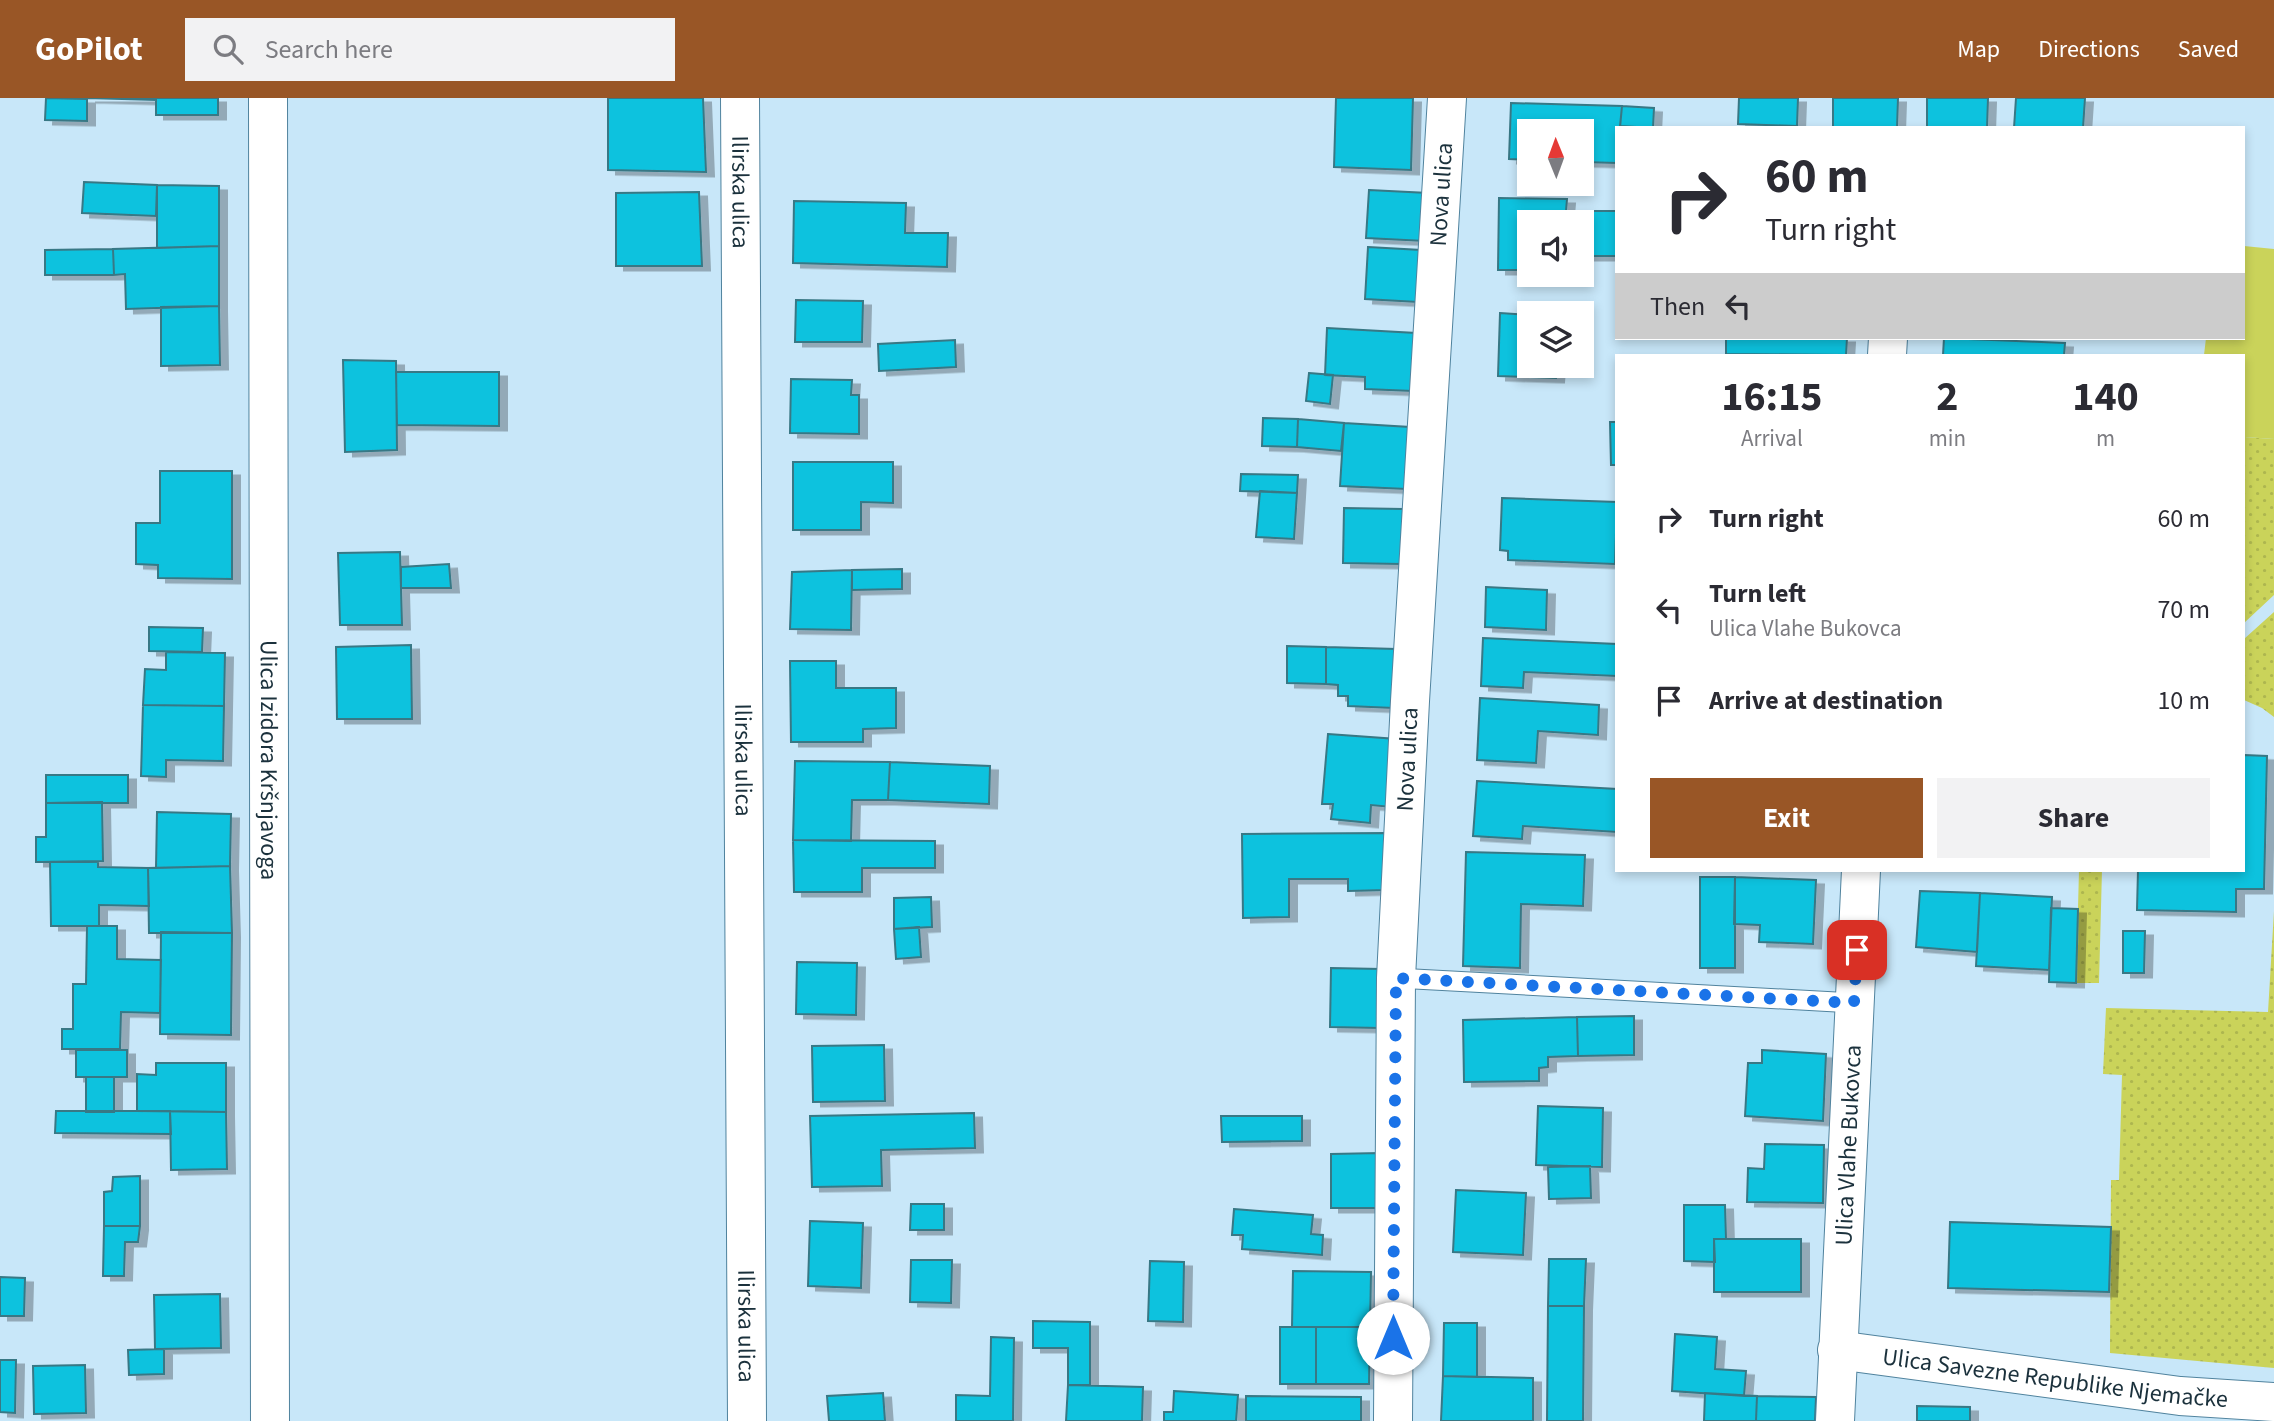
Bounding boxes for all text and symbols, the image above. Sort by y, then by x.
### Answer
search box [185,18,675,81]
text: GoPilot [35,26,143,73]
icon: search [209,30,247,68]
text: Search here [265,31,393,68]
text: Map [1957,32,2000,67]
text: Directions [2038,32,2140,67]
text: Saved [2178,32,2239,67]
north arrow [1517,119,1594,196]
map controls [1517,119,1594,378]
street label: Ilirska ulica [722,135,758,249]
street label: Nova ulica [1421,141,1462,247]
text: 60 m [1765,142,1869,212]
icon: right [1650,154,1741,245]
text: Turn right [1765,207,1896,253]
button: sound [1517,210,1594,287]
icon: left [1719,287,1757,325]
text: Then [1650,288,1705,325]
button: layers [1517,301,1594,378]
text: 16:15 [1721,367,1823,427]
text: 2 [1936,367,1958,427]
text: 140 [2072,367,2139,427]
text: Arrival [1741,422,1803,455]
text: min [1929,422,1966,455]
text: m [2096,422,2115,455]
icon: right [1650,500,1688,538]
text: Turn right [1709,500,1824,537]
text: 60 m [2157,500,2210,537]
text: Turn left [1709,575,1806,612]
icon: left [1650,591,1688,629]
text: 70 m [2157,591,2210,628]
text: Ulica Vlahe Bukovca [1709,612,1902,645]
street label: Ulica Izidora Kršnjavoga [251,640,286,880]
icon: arrive [1650,682,1688,720]
text: Arrive at destination [1709,682,1943,719]
text: 10 m [2157,682,2210,719]
street label: Ilirska ulica [725,703,761,817]
street label: Nova ulica [1387,706,1428,812]
button: Exit [1650,778,1923,858]
button: Share [1937,778,2210,858]
pin [1827,920,1887,980]
icon: arrive [1838,931,1876,969]
street label: Ulica Vlahe Bukovca [1826,1044,1871,1247]
street label: Ilirska ulica [728,1269,764,1383]
position arrow [1356,1301,1430,1375]
street label: Ulica Savezne Republike Njemačke [1880,1339,2229,1417]

